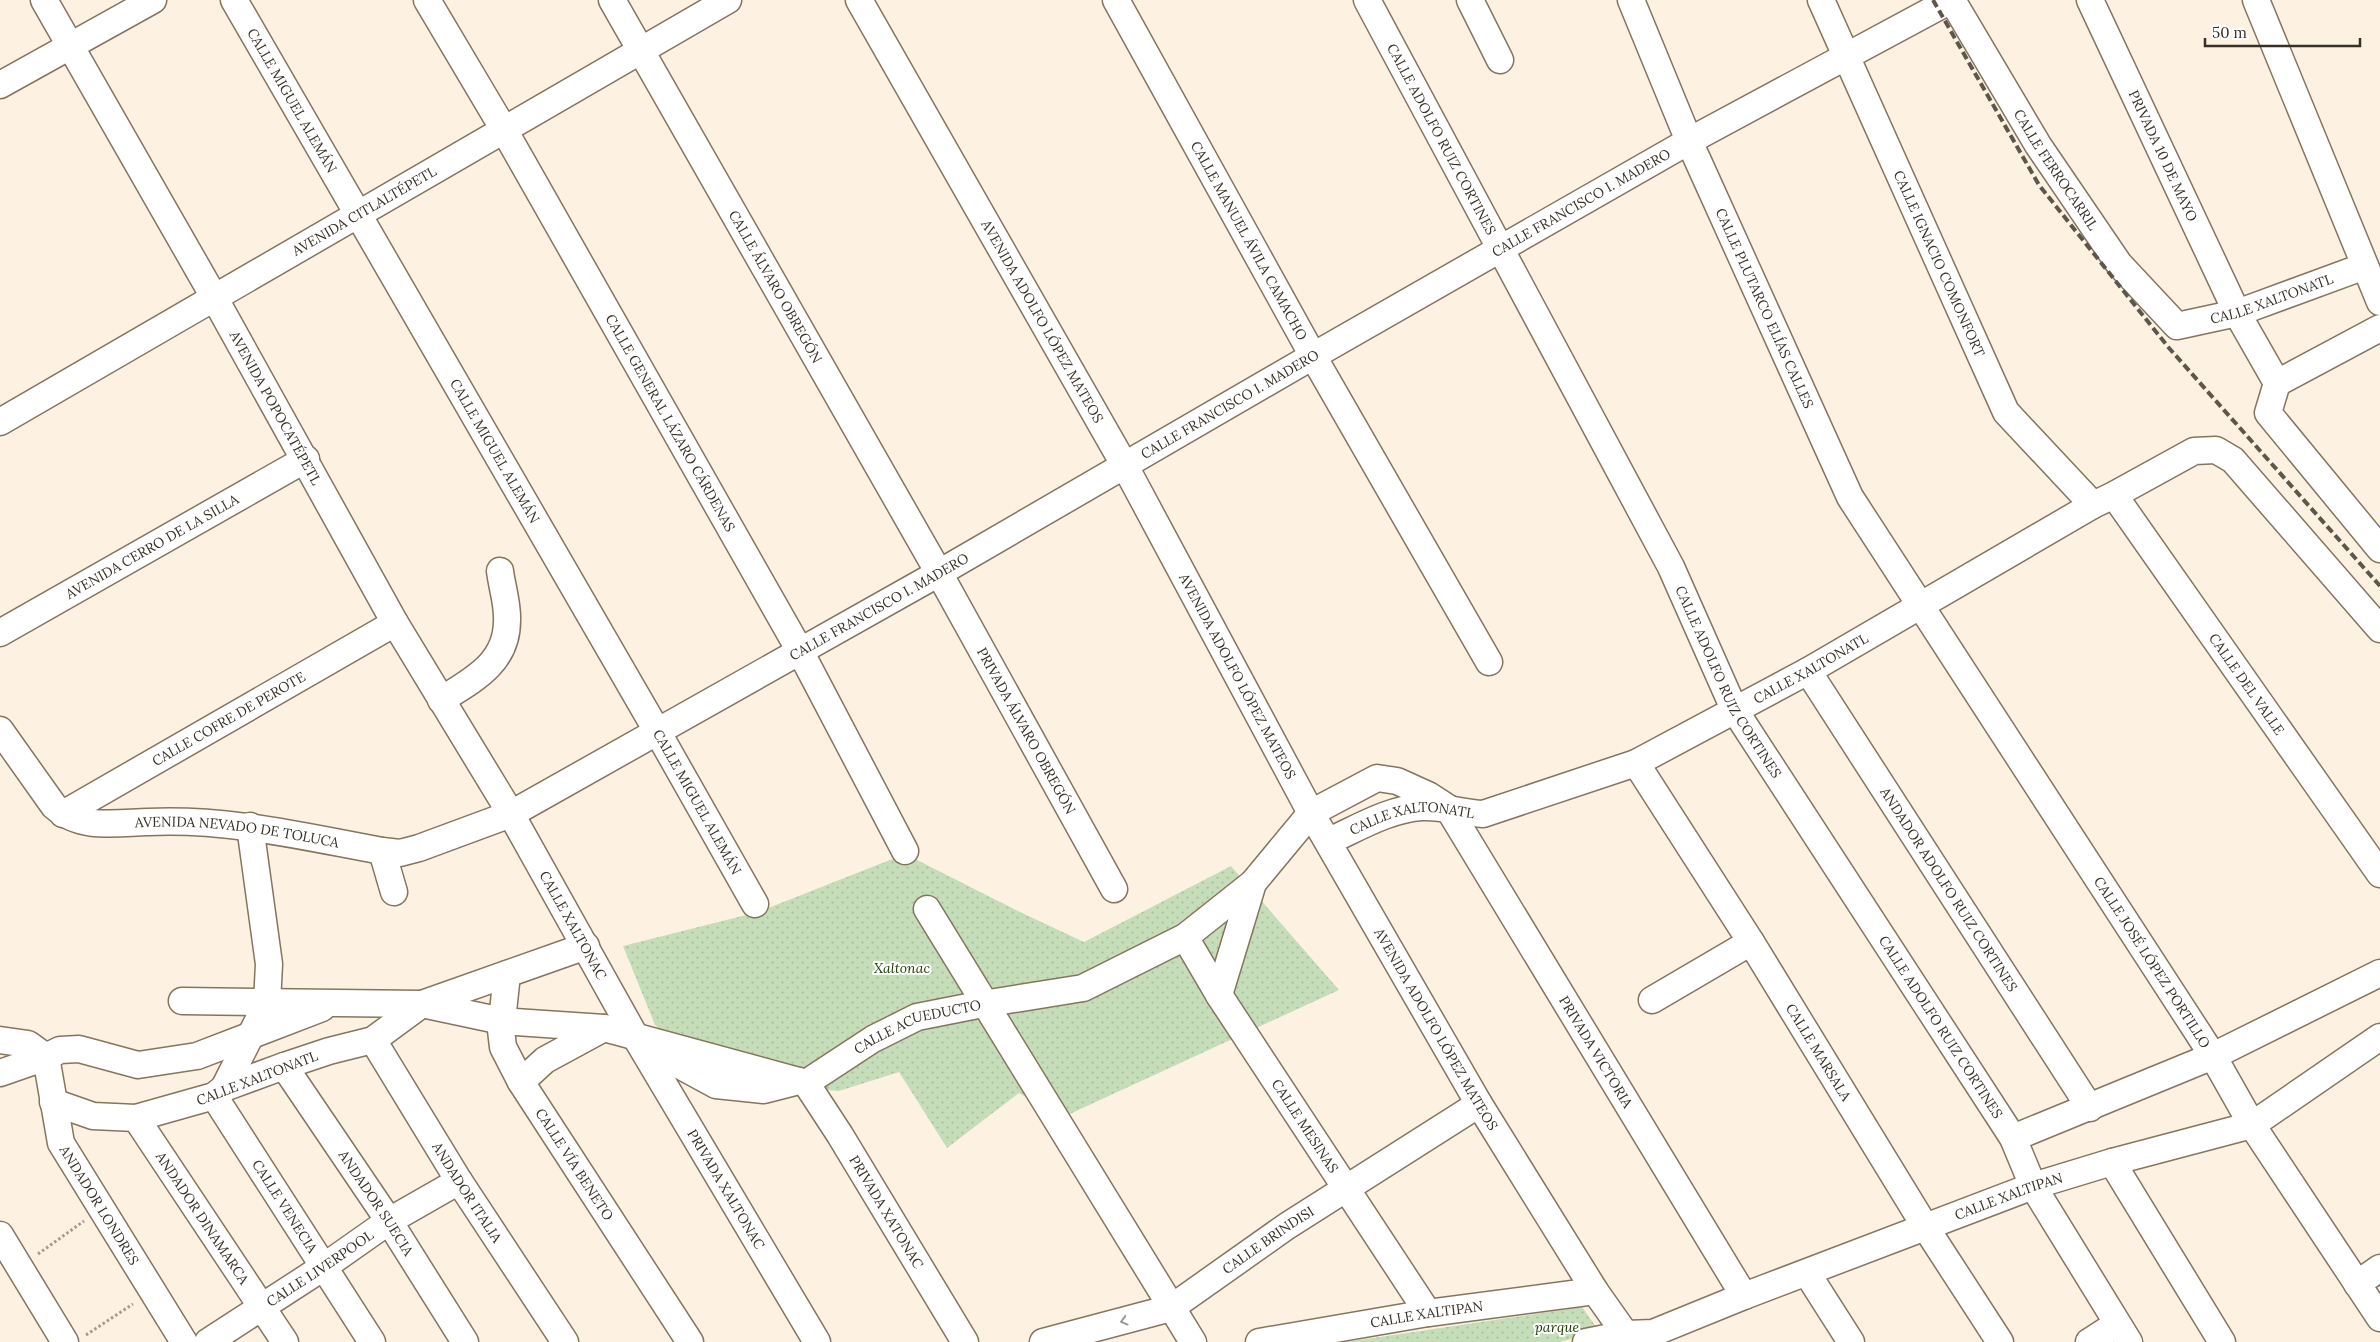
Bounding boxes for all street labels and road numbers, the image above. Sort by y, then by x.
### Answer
street label: CALLE MIGUEL ALEMÁN [243,25,341,176]
street label: CALLE ADOLFO RUIZ CORTINES [1383,40,1500,238]
street label: PRIVADA 10 DE MAYO [2125,87,2202,224]
street label: CALLE FERROCARRIL [2010,106,2102,233]
street label: CALLE MANUEL ÁVILA CAMACHO [1187,138,1311,343]
street label: CALLE FRANCISCO I. MADERO [1488,145,1674,261]
street label: AVENIDA CITLALTÉPETL [288,162,440,260]
street label: CALLE IGNACIO COMONFORT [1890,168,1989,360]
street label: CALLE PLUTARCO ELÍAS CALLES [1712,205,1818,411]
street label: CALLE ÁLVARO OBREGÓN [725,207,826,367]
street label: AVENIDA ADOLFO LÓPEZ MATEOS [977,216,1108,426]
street label: CALLE XALTONATL [2208,270,2335,328]
street label: CALLE GENERAL LÁZARO CÁRDENAS [602,311,739,535]
street label: AVENIDA POPOCATÉPETL [225,327,325,488]
street label: CALLE FRANCISCO I. MADERO [1137,346,1322,463]
street label: CALLE MIGUEL ALEMÁN [446,375,544,527]
street label: AVENIDA CERRO DE LA SILLA [61,490,242,603]
street label: CALLE FRANCISCO I. MADERO [786,549,972,664]
street label: AVENIDA ADOLFO LÓPEZ MATEOS [1175,569,1300,782]
street label: CALLE ADOLFO RUIZ CORTINES [1671,583,1785,781]
street label: CALLE XALTONATL [1750,629,1871,708]
street label: CALLE DEL VALLE [2205,630,2289,739]
street label: PRIVADA ÁLVARO OBREGÓN [973,644,1080,818]
street label: CALLE COFRE DE PEROTE [149,667,309,770]
street label: CALLE MIGUEL ALEMÁN [649,726,746,878]
street label: ANDADOR ADOLFO RUIZ CORTINES [1876,783,2022,995]
street label: CALLE XALTONATL [1346,798,1476,839]
street label: AVENIDA NEVADO DE TOLUCA [133,812,341,852]
street label: CALLE XALTONAC [536,868,611,983]
street label: CALLE JOSÉ LÓPEZ PORTILLO [2090,873,2214,1051]
street label: AVENIDA ADOLFO LÓPEZ MATEOS [1370,924,1502,1134]
street label: CALLE ADOLFO RUIZ CORTINES [1875,932,2007,1122]
street label: PRIVADA VICTORIA [1555,993,1637,1111]
street label: CALLE ACUEDUCTO [850,996,983,1058]
street label: CALLE MARSALA [1782,1000,1855,1105]
street label: CALLE XALTONATL [194,1047,320,1109]
street label: CALLE MESINAS [1268,1076,1342,1176]
street label: CALLE VÍA BENETO [532,1105,618,1224]
street label: PRIVADA XALTONAC [683,1126,769,1253]
street label: ANDADOR ITALIA [428,1138,506,1246]
street label: ANDADOR LONDRES [55,1141,143,1268]
street label: ANDADOR SUECIA [334,1146,418,1259]
street label: ANDADOR DINAMARCA [151,1147,253,1288]
street label: PRIVADA XATONAC [845,1152,928,1272]
street label: CALLE VENECIA [248,1156,322,1257]
street label: CALLE XALTIPAN [1952,1168,2065,1224]
street label: CALLE BRINDISI [1219,1202,1317,1278]
street label: CALLE LIVERPOOL [263,1226,377,1311]
street label: CALLE XALTIPAN [1369,1297,1484,1332]

